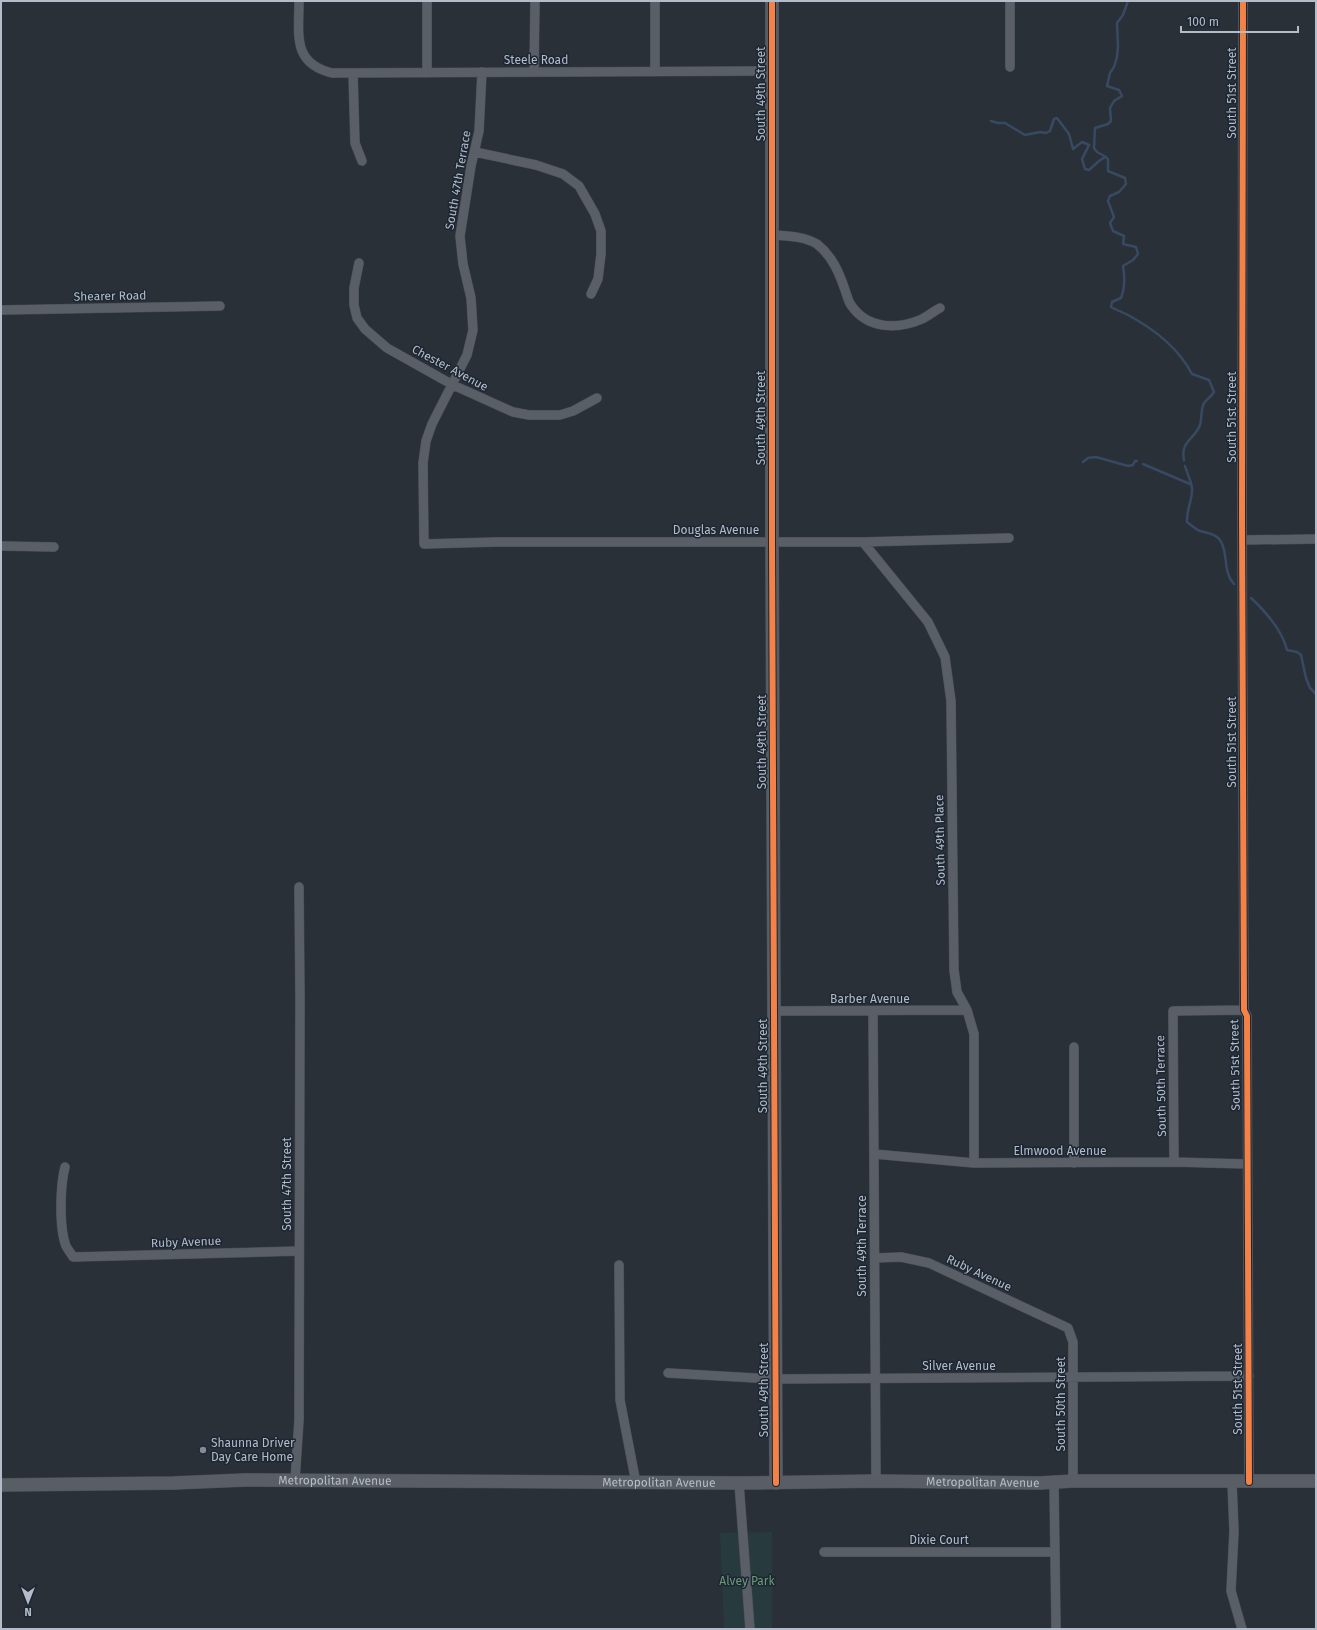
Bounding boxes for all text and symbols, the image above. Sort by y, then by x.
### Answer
scale bar [1181,8,1298,34]
text: 100 m [1187,15,1219,29]
street label: South 49th Street [754,46,768,141]
street label: South 51st Street [1225,47,1239,139]
street label: Steele Road [504,53,568,67]
street label: South 47th Terrace [442,129,474,231]
street label: Shearer Road [73,288,147,304]
street label: Chester Avenue [410,342,490,394]
street label: South 49th Street [754,370,768,465]
street label: South 51st Street [1225,371,1239,463]
street label: Douglas Avenue [673,523,759,537]
street label: South 49th Street [755,694,769,789]
street label: South 51st Street [1225,696,1239,788]
street label: South 49th Place [932,794,948,886]
street label: Barber Avenue [830,992,910,1006]
street label: South 49th Street [756,1018,770,1113]
street label: South 51st Street [1227,1019,1243,1111]
street label: South 50th Terrace [1153,1035,1169,1137]
street label: South 47th Street [280,1137,294,1231]
street label: Elmwood Avenue [1014,1144,1106,1158]
street label: South 49th Terrace [855,1195,869,1297]
street label: Ruby Avenue [151,1234,221,1250]
street label: Ruby Avenue [944,1252,1014,1294]
street label: South 49th Street [757,1342,771,1437]
street label: South 51st Street [1231,1343,1245,1435]
street label: South 50th Street [1054,1356,1068,1451]
street label: Silver Avenue [922,1359,996,1373]
place label: Shaunna Driver Day Care Home [211,1436,295,1464]
marker: Shaunna Driver Day Care Home [198,1445,208,1455]
street label: Metropolitan Avenue [278,1473,392,1488]
street label: Metropolitan Avenue [602,1475,716,1490]
street label: Metropolitan Avenue [926,1475,1040,1490]
street label: Dixie Court [909,1533,969,1547]
park label: Alvey Park [719,1574,776,1588]
north arrow [8,1582,48,1622]
text: N [24,1605,32,1618]

